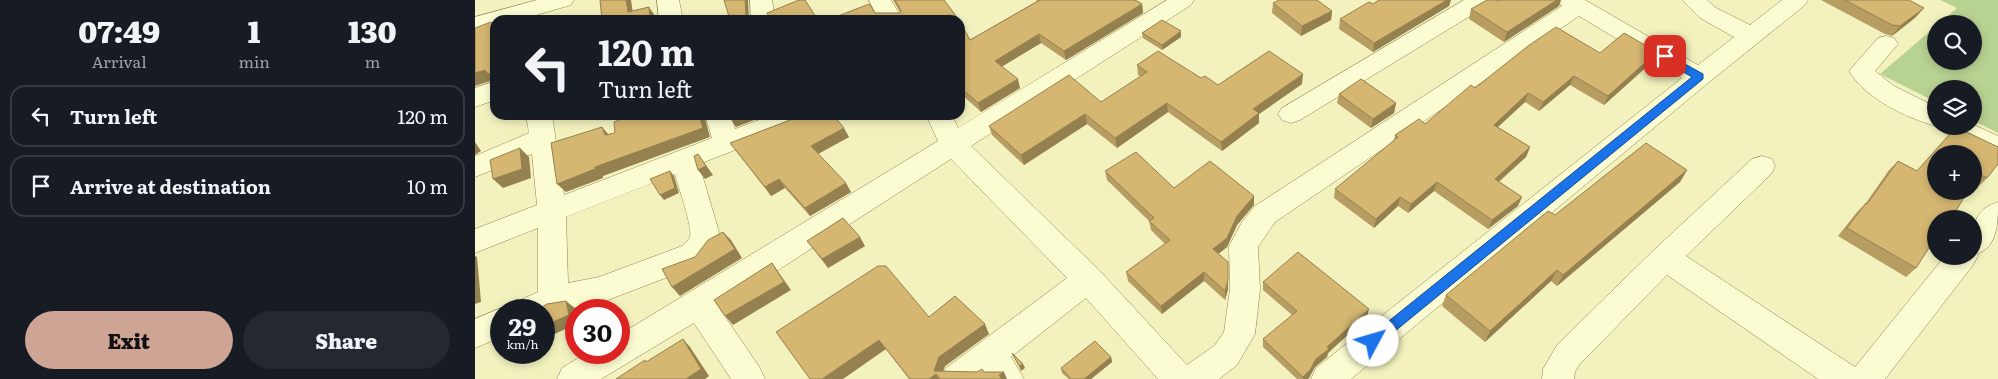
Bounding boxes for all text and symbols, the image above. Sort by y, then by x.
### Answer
text: 07:49 [78,8,160,52]
text: 1 [248,8,260,52]
text: 130 [348,8,397,52]
map controls [1927,15,1982,265]
button: search [1927,15,1982,70]
text: 120 m [598,25,695,77]
icon: left [515,35,580,100]
pin [1644,35,1686,77]
icon: arrive [1651,42,1679,70]
text: Arrival [92,49,147,73]
text: min [238,49,270,73]
text: m [365,49,380,73]
text: Turn left [598,72,692,105]
button: layers [1927,80,1982,135]
icon: left [27,102,55,130]
text: Turn left [70,102,157,130]
text: 120 m [397,102,448,130]
button: + [1927,145,1982,200]
icon: arrive [27,172,55,200]
text: Arrive at destination [70,172,271,200]
text: 10 m [407,172,448,200]
button: − [1927,210,1982,265]
speed limit sign: 30 [565,299,630,364]
text: 29 [509,307,536,344]
button: Exit [25,311,233,369]
button: Share [243,311,450,369]
position arrow [1346,314,1398,366]
text: km/h [507,335,538,353]

